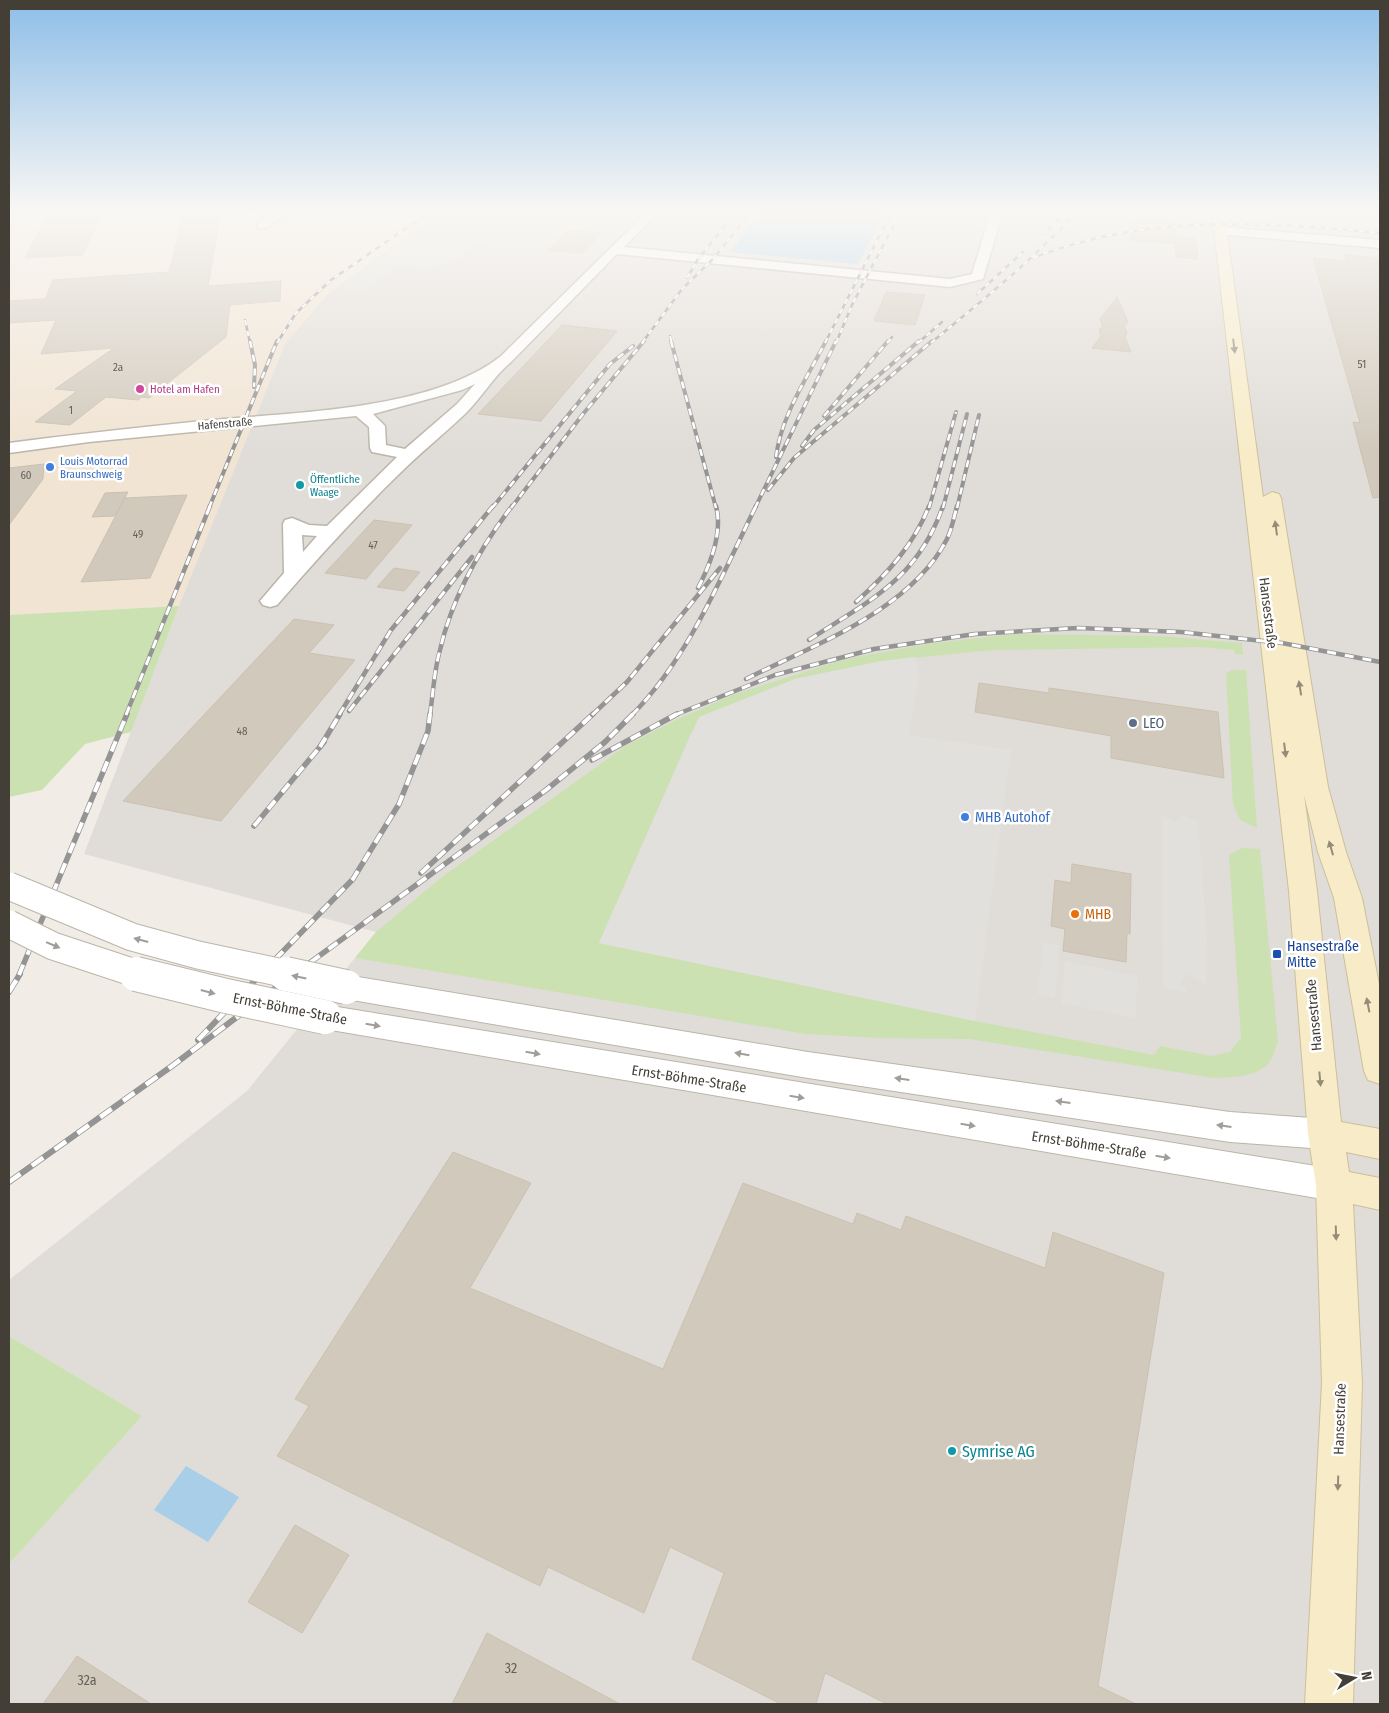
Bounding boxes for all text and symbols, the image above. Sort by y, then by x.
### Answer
one-way arrow [1230,338,1238,354]
house number: 51 [1358,358,1366,371]
house number: 2a [113,361,123,374]
marker: Hotel am Hafen [134,383,146,395]
place label: Hotel am Hafen [150,383,220,396]
house number: 1 [69,404,73,417]
street label: Hafenstraße [197,415,253,433]
place label: Louis Motorrad Braunschweig [60,455,128,481]
marker: Louis Motorrad Braunschweig [44,461,56,473]
house number: 60 [20,469,32,482]
place label: Öffentliche Waage [310,473,360,499]
marker: Öffentliche Waage [294,479,306,491]
one-way arrow [1272,519,1280,535]
house number: 49 [133,528,143,541]
house number: 47 [368,539,378,552]
street label: Hansestraße [1255,576,1281,650]
one-way arrow [1295,680,1303,696]
place label: LEO [1143,715,1165,732]
marker: LEO [1127,717,1139,729]
house number: 48 [237,725,248,738]
one-way arrow [1281,743,1289,759]
place label: MHB Autohof [975,809,1052,826]
marker: MHB Autohof [959,811,971,823]
one-way arrow [1327,840,1335,855]
place label: MHB [1085,906,1111,923]
marker: MHB [1069,908,1081,920]
one-way arrow [133,935,148,943]
place label: Hansestraße Mitte [1287,938,1359,971]
one-way arrow [46,941,60,949]
marker: Hansestraße Mitte [1271,948,1283,960]
one-way arrow [291,973,306,981]
street label: Hansestraße [1302,978,1326,1052]
one-way arrow [200,988,216,996]
street label: Ernst-Böhme-Straße [232,990,349,1028]
one-way arrow [1364,997,1372,1013]
one-way arrow [366,1022,382,1030]
one-way arrow [526,1049,542,1057]
one-way arrow [733,1049,749,1057]
street label: Ernst-Böhme-Straße [630,1062,748,1096]
one-way arrow [1316,1072,1324,1088]
one-way arrow [894,1074,910,1082]
one-way arrow [790,1093,806,1101]
one-way arrow [1055,1098,1071,1106]
one-way arrow [960,1122,976,1130]
one-way arrow [1215,1122,1231,1130]
street label: Ernst-Böhme-Straße [1030,1128,1148,1162]
one-way arrow [1155,1154,1171,1162]
one-way arrow [1332,1226,1340,1242]
street label: Hansestraße [1330,1383,1350,1455]
place label: Symrise AG [962,1442,1035,1461]
marker: Symrise AG [946,1445,958,1457]
one-way arrow [1333,1476,1341,1492]
north arrow [1329,1653,1379,1703]
house number: 32 [505,1660,517,1677]
text: N [1357,1670,1375,1681]
house number: 32a [77,1672,97,1689]

